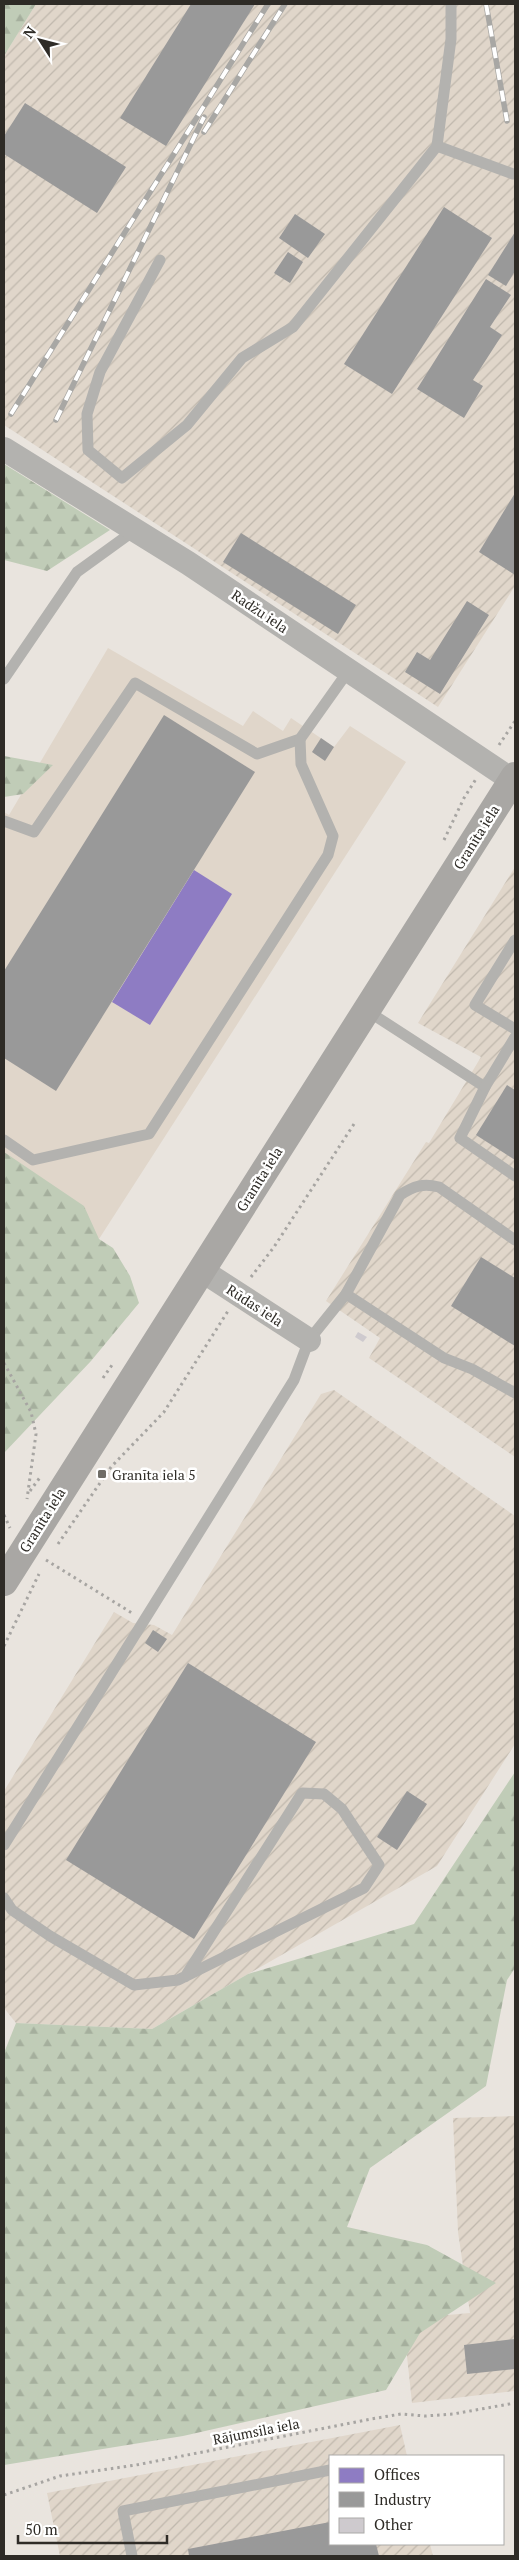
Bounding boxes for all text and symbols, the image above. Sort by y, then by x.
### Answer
north arrow [15,15,65,65]
text: N [18,22,40,42]
street label: Radžu iela [228,585,292,637]
street label: Granīta iela [449,801,503,873]
street label: Granīta iela [232,1143,286,1215]
street label: Rūdas iela [223,1280,287,1330]
place label: Granīta iela 5 [112,1465,196,1484]
marker: Granīta iela 5 [96,1468,108,1480]
street label: Granīta iela [15,1484,69,1556]
street label: Rājumsila iela [211,2413,301,2449]
legend [329,2455,504,2545]
text: Offices [374,2464,420,2484]
text: Industry [374,2489,431,2509]
scale bar [18,2512,166,2544]
text: Other [374,2514,413,2534]
text: 50 m [25,2519,58,2539]

